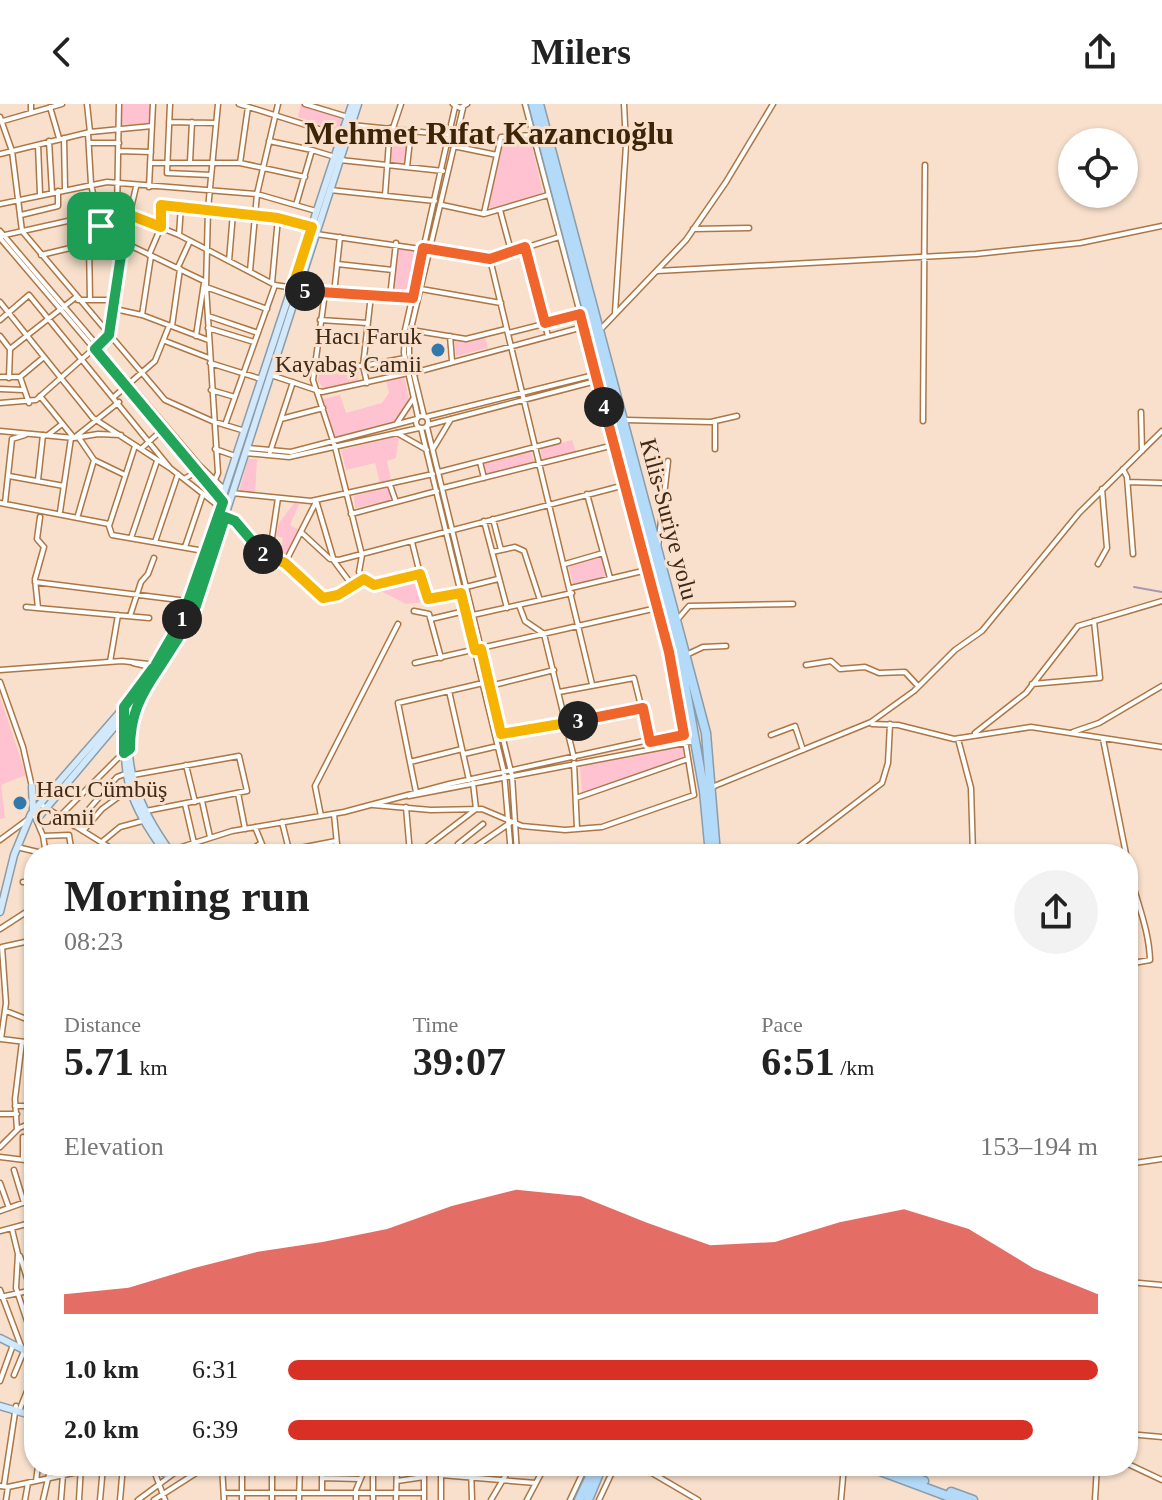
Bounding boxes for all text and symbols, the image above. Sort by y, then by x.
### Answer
icon: back [40,30,84,74]
icon: share [1078,30,1122,74]
text: Milers [531,32,631,72]
district label: Mehmet Rıfat Kazancıoğlu [304,115,674,151]
map controls [1058,128,1138,208]
button: locate [1058,128,1138,208]
pin [67,192,135,260]
icon: arrive [79,204,123,248]
pin: 5 [285,271,325,311]
text: 5 [300,278,311,303]
place label: Hacı Faruk Kayabaş Camii [275,323,422,377]
marker: Hacı Faruk Kayabaş Camii [429,341,447,359]
pin: 4 [584,387,624,427]
text: 4 [599,394,610,419]
street label: Kilis-Suriye yolu [635,435,703,603]
pin: 2 [243,534,283,574]
text: 2 [258,541,269,566]
pin: 1 [162,599,202,639]
text: 1 [177,606,188,631]
pin: 3 [558,701,598,741]
text: 3 [573,708,584,733]
place label: Hacı Cümbüş Camii [36,776,167,830]
marker: Hacı Cümbüş Camii [11,794,29,812]
button: share [1014,870,1098,954]
text: Morning run [64,872,310,921]
text: 08:23 [64,927,123,956]
text: Distance [64,1012,141,1037]
text: Time [413,1012,458,1037]
text: Pace [761,1012,803,1037]
text: 5.71 [64,1039,134,1084]
text: 39:07 [413,1039,506,1084]
text: 6:51 [761,1039,835,1084]
text: km [134,1055,168,1080]
text: /km [835,1055,874,1080]
text: Elevation [64,1132,164,1161]
text: 153–194 m [980,1132,1098,1161]
text: 1.0 km [64,1355,139,1384]
text: 6:31 [192,1355,238,1384]
text: 2.0 km [64,1415,139,1444]
text: 6:39 [192,1415,238,1444]

